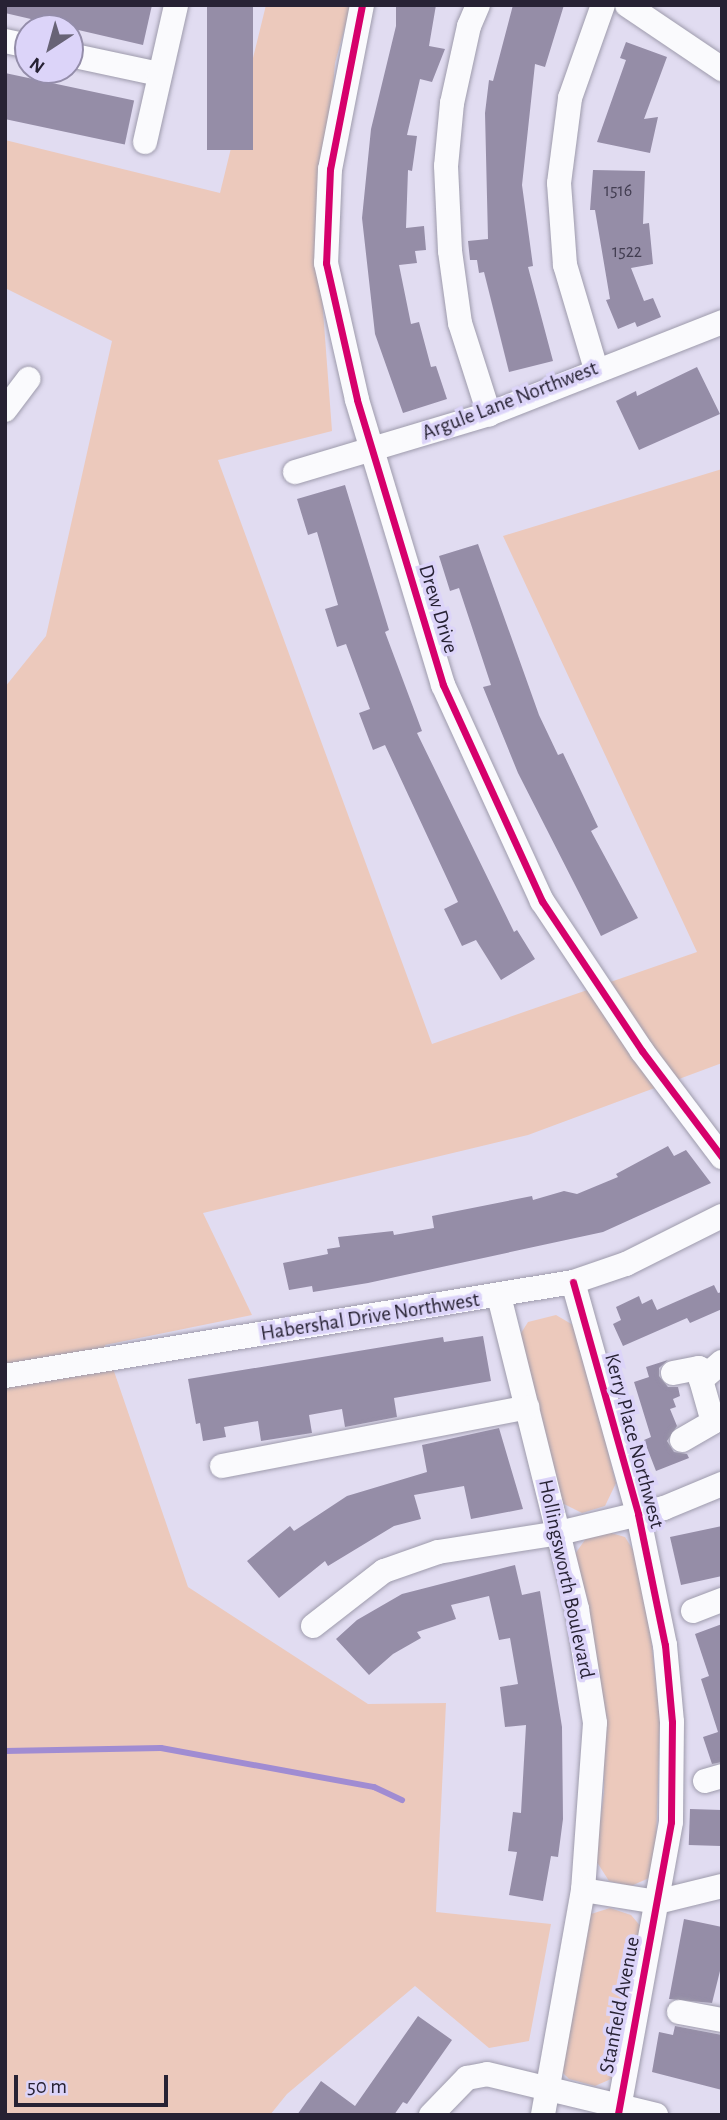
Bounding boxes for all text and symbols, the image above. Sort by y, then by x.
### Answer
north arrow [14,14,84,84]
text: N [27,53,48,76]
house number: 1516 [604,180,632,202]
house number: 1522 [612,241,642,263]
street label: Argule Lane Northwest [419,356,601,446]
street label: Drew Drive [413,562,463,656]
street label: Habershal Drive Northwest [259,1287,481,1347]
street label: Kerry Place Northwest [599,1351,669,1531]
street label: Hollingsworth Boulevard [533,1477,599,1681]
street label: Stanfield Avenue [594,1934,646,2076]
scale bar [18,2060,172,2104]
text: 50 m [27,2076,67,2097]

